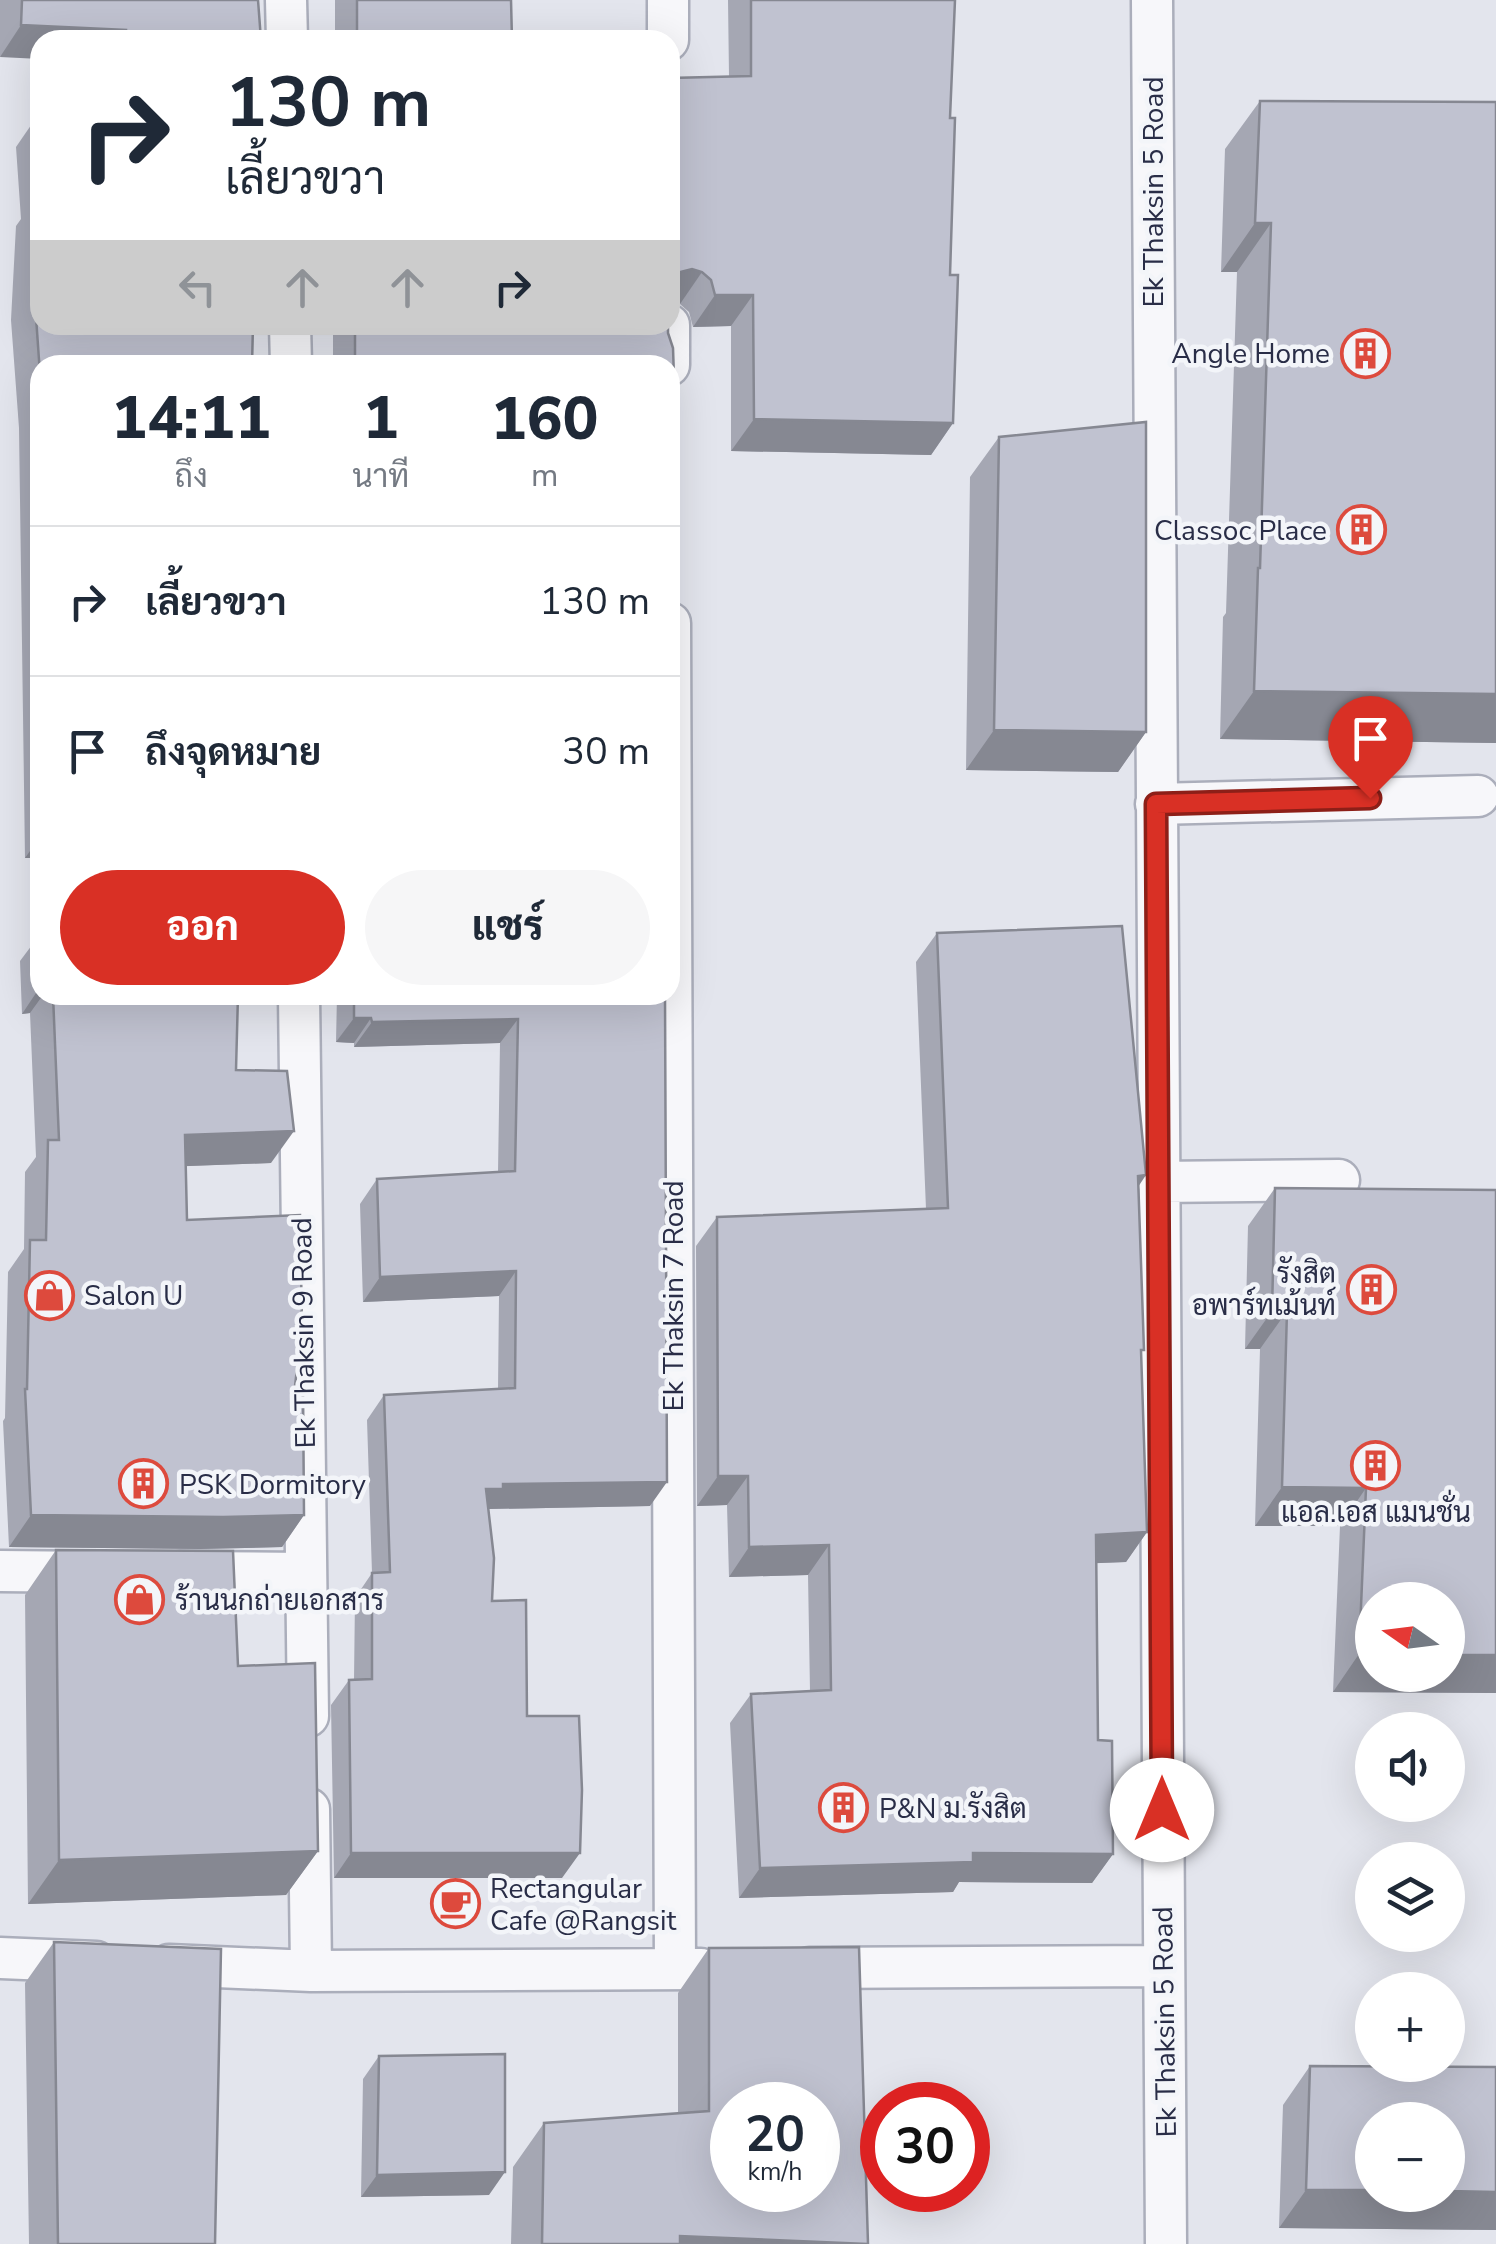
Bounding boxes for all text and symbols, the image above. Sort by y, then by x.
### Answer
text: 130 m [225,55,431,151]
icon: right [60,70,190,200]
street label: Ek Thaksin 5 Road [1135,76,1173,308]
text: เลี้ยวขวา [225,149,385,210]
icon: left [170,260,225,315]
icon: ahead [275,260,330,315]
icon: ahead [380,260,435,315]
icon: right [485,260,540,315]
building icon: Angle Home [1339,327,1391,379]
place label: Angle Home [1171,335,1330,373]
text: 14:11 [111,377,271,459]
text: 1 [363,377,399,459]
text: 160 [491,378,599,460]
text: m [531,454,558,497]
text: ถึง [175,455,208,498]
text: นาที [352,455,409,498]
building icon: Classoc Place [1336,504,1388,556]
place label: Classoc Place [1154,512,1327,550]
icon: right [60,574,115,629]
text: 130 m [539,576,650,627]
text: เลี้ยวขวา [145,577,287,628]
pin [1328,696,1413,799]
icon: arrive [1343,711,1398,766]
icon: arrive [60,724,115,779]
text: 30 m [562,726,650,777]
text: ถึงจุดหมาย [145,727,321,778]
button: ออก [60,870,345,985]
button: แชร์ [365,870,650,985]
street label: Ek Thaksin 7 Road [655,1180,693,1412]
street label: Ek Thaksin 9 Road [283,1217,325,1449]
place label: รังสิต อพาร์ทเม้นท์ [1192,1255,1336,1325]
building icon: รังสิต อพาร์ทเม้นท์ [1345,1263,1397,1315]
shop icon: Salon U [23,1269,75,1321]
place label: Salon U [84,1277,183,1315]
building icon: แอล.เอส แมนชั่น [1350,1439,1402,1491]
building icon: PSK Dormitory [118,1458,170,1510]
place label: PSK Dormitory [179,1466,367,1504]
place label: แอล.เอส แมนชั่น [1281,1489,1471,1532]
shop icon: ร้านนกถ่ายเอกสาร [114,1574,166,1626]
place label: ร้านนกถ่ายเอกสาร [175,1582,384,1620]
north arrow [1355,1582,1465,1692]
map controls [1355,1582,1465,2212]
button: sound [1355,1712,1465,1822]
position arrow [1110,1758,1214,1862]
building icon: P&N ม.รังสิต [818,1782,870,1834]
place label: P&N ม.รังสิต [879,1790,1027,1828]
button: layers [1355,1842,1465,1952]
place label: Rectangular Cafe @Rangsit [490,1870,677,1940]
cafe icon: Rectangular Cafe @Rangsit [429,1878,481,1930]
street label: Ek Thaksin 5 Road [1144,1906,1186,2138]
button: + [1355,1972,1465,2082]
speed limit sign: 30 [860,2082,990,2212]
text: 20 [745,2100,805,2169]
button: − [1355,2102,1465,2212]
text: km/h [747,2155,803,2189]

